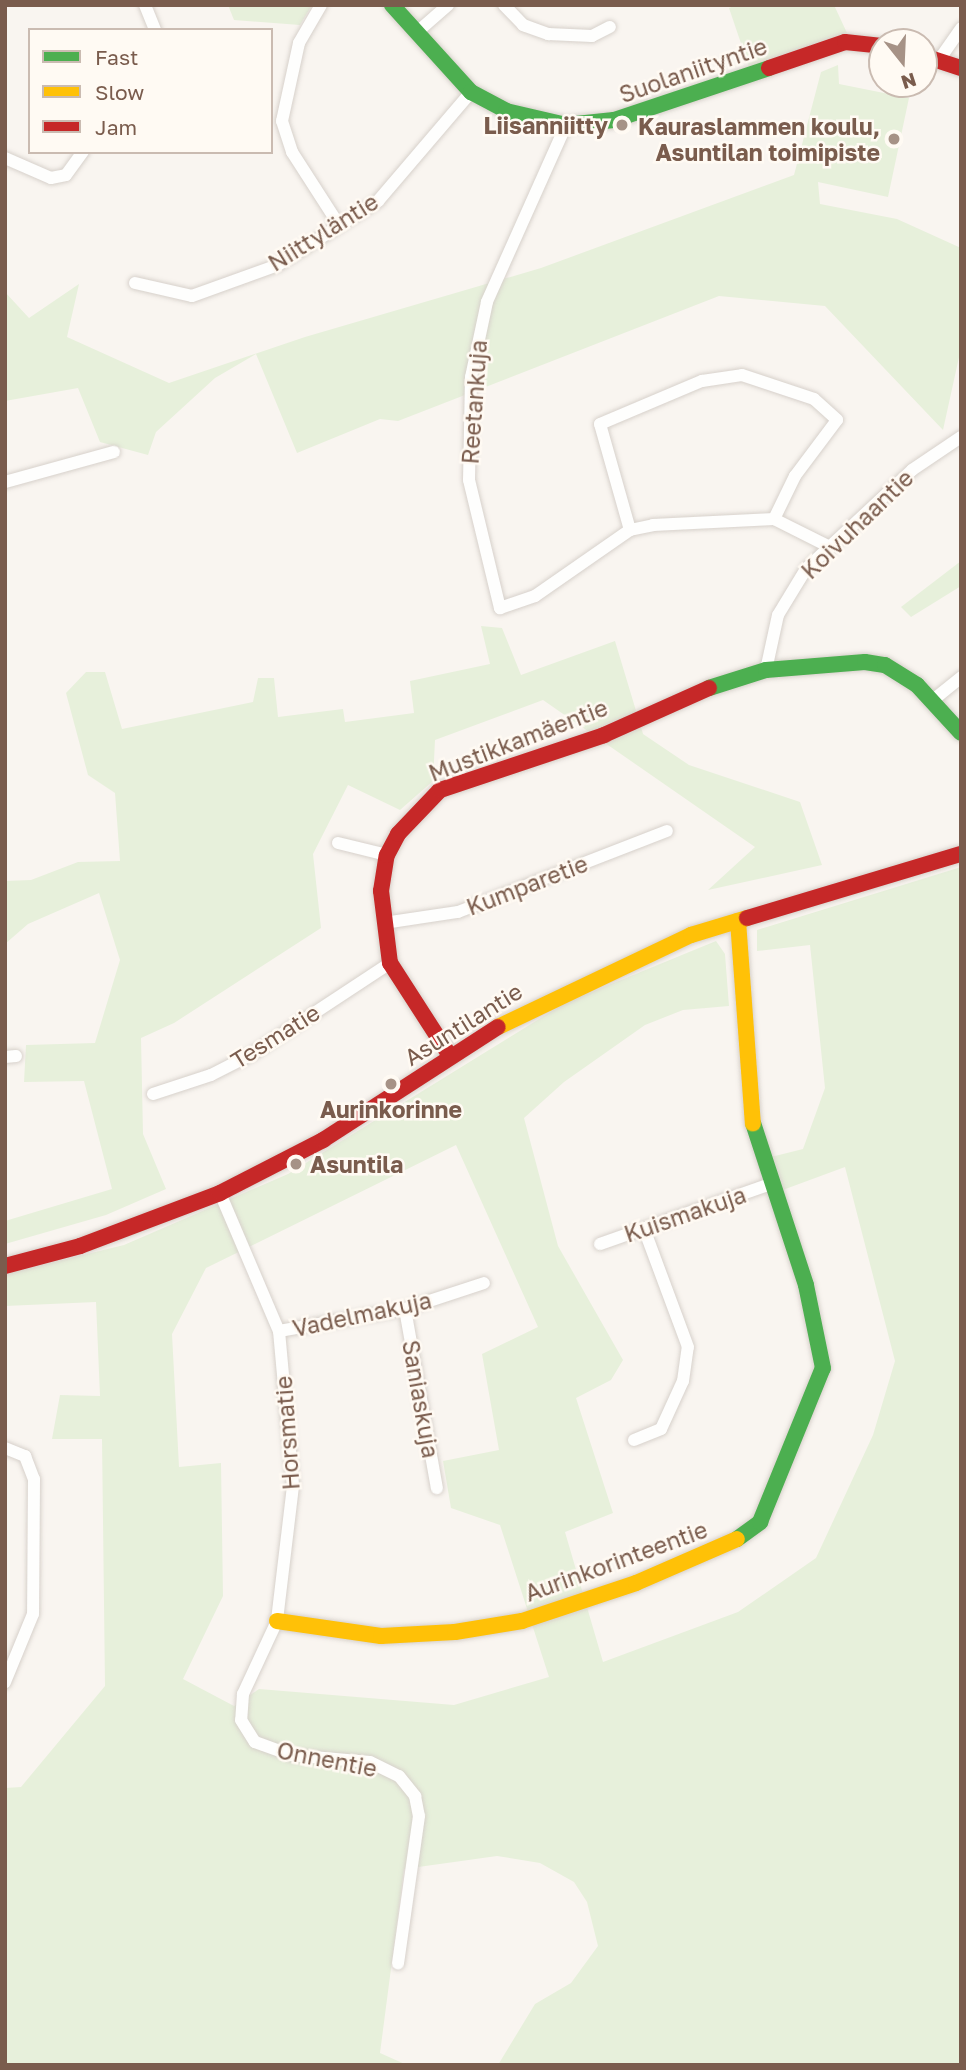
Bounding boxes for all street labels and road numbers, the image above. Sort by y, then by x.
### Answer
street label: Suolaniityntie [616,32,770,108]
street label: Niittyläntie [263,187,383,277]
street label: Reetankuja [456,339,492,465]
street label: Koivuhaantie [795,464,919,584]
street label: Mustikkamäentie [425,693,611,787]
street label: Kumparetie [462,849,592,921]
street label: Asuntilantie [399,977,527,1071]
street label: Tesmatie [225,998,325,1074]
street label: Kuismakuja [620,1180,750,1248]
street label: Vadelmakuja [290,1286,434,1342]
street label: Saniaskuja [397,1338,445,1460]
street label: Horsmatie [269,1375,305,1491]
street label: Aurinkorinteentie [521,1515,711,1607]
street label: Onnentie [275,1736,379,1782]

